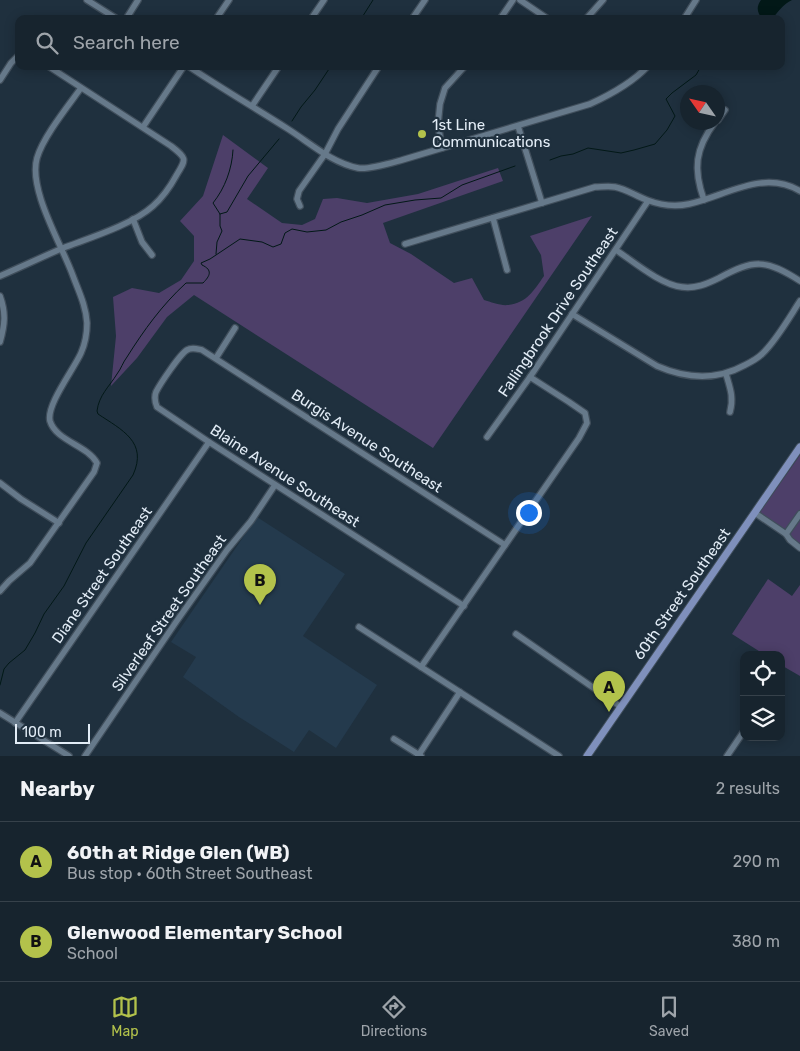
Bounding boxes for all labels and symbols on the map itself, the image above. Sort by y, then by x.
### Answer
north arrow [680,85,725,130]
place label: 1st Line Communications [432,116,551,151]
marker: 1st Line Communications [416,128,428,140]
street label: Fallingbrook Drive Southeast [494,224,622,400]
street label: Burgis Avenue Southeast [288,385,446,497]
street label: Blaine Avenue Southeast [207,421,363,531]
your location [516,500,542,526]
street label: Diane Street Southeast [48,503,156,647]
street label: 60th Street Southeast [630,525,734,663]
street label: Silverleaf Street Southeast [108,531,230,695]
pin: B [244,564,276,605]
pin: A [593,671,625,712]
scale bar [15,721,90,744]

